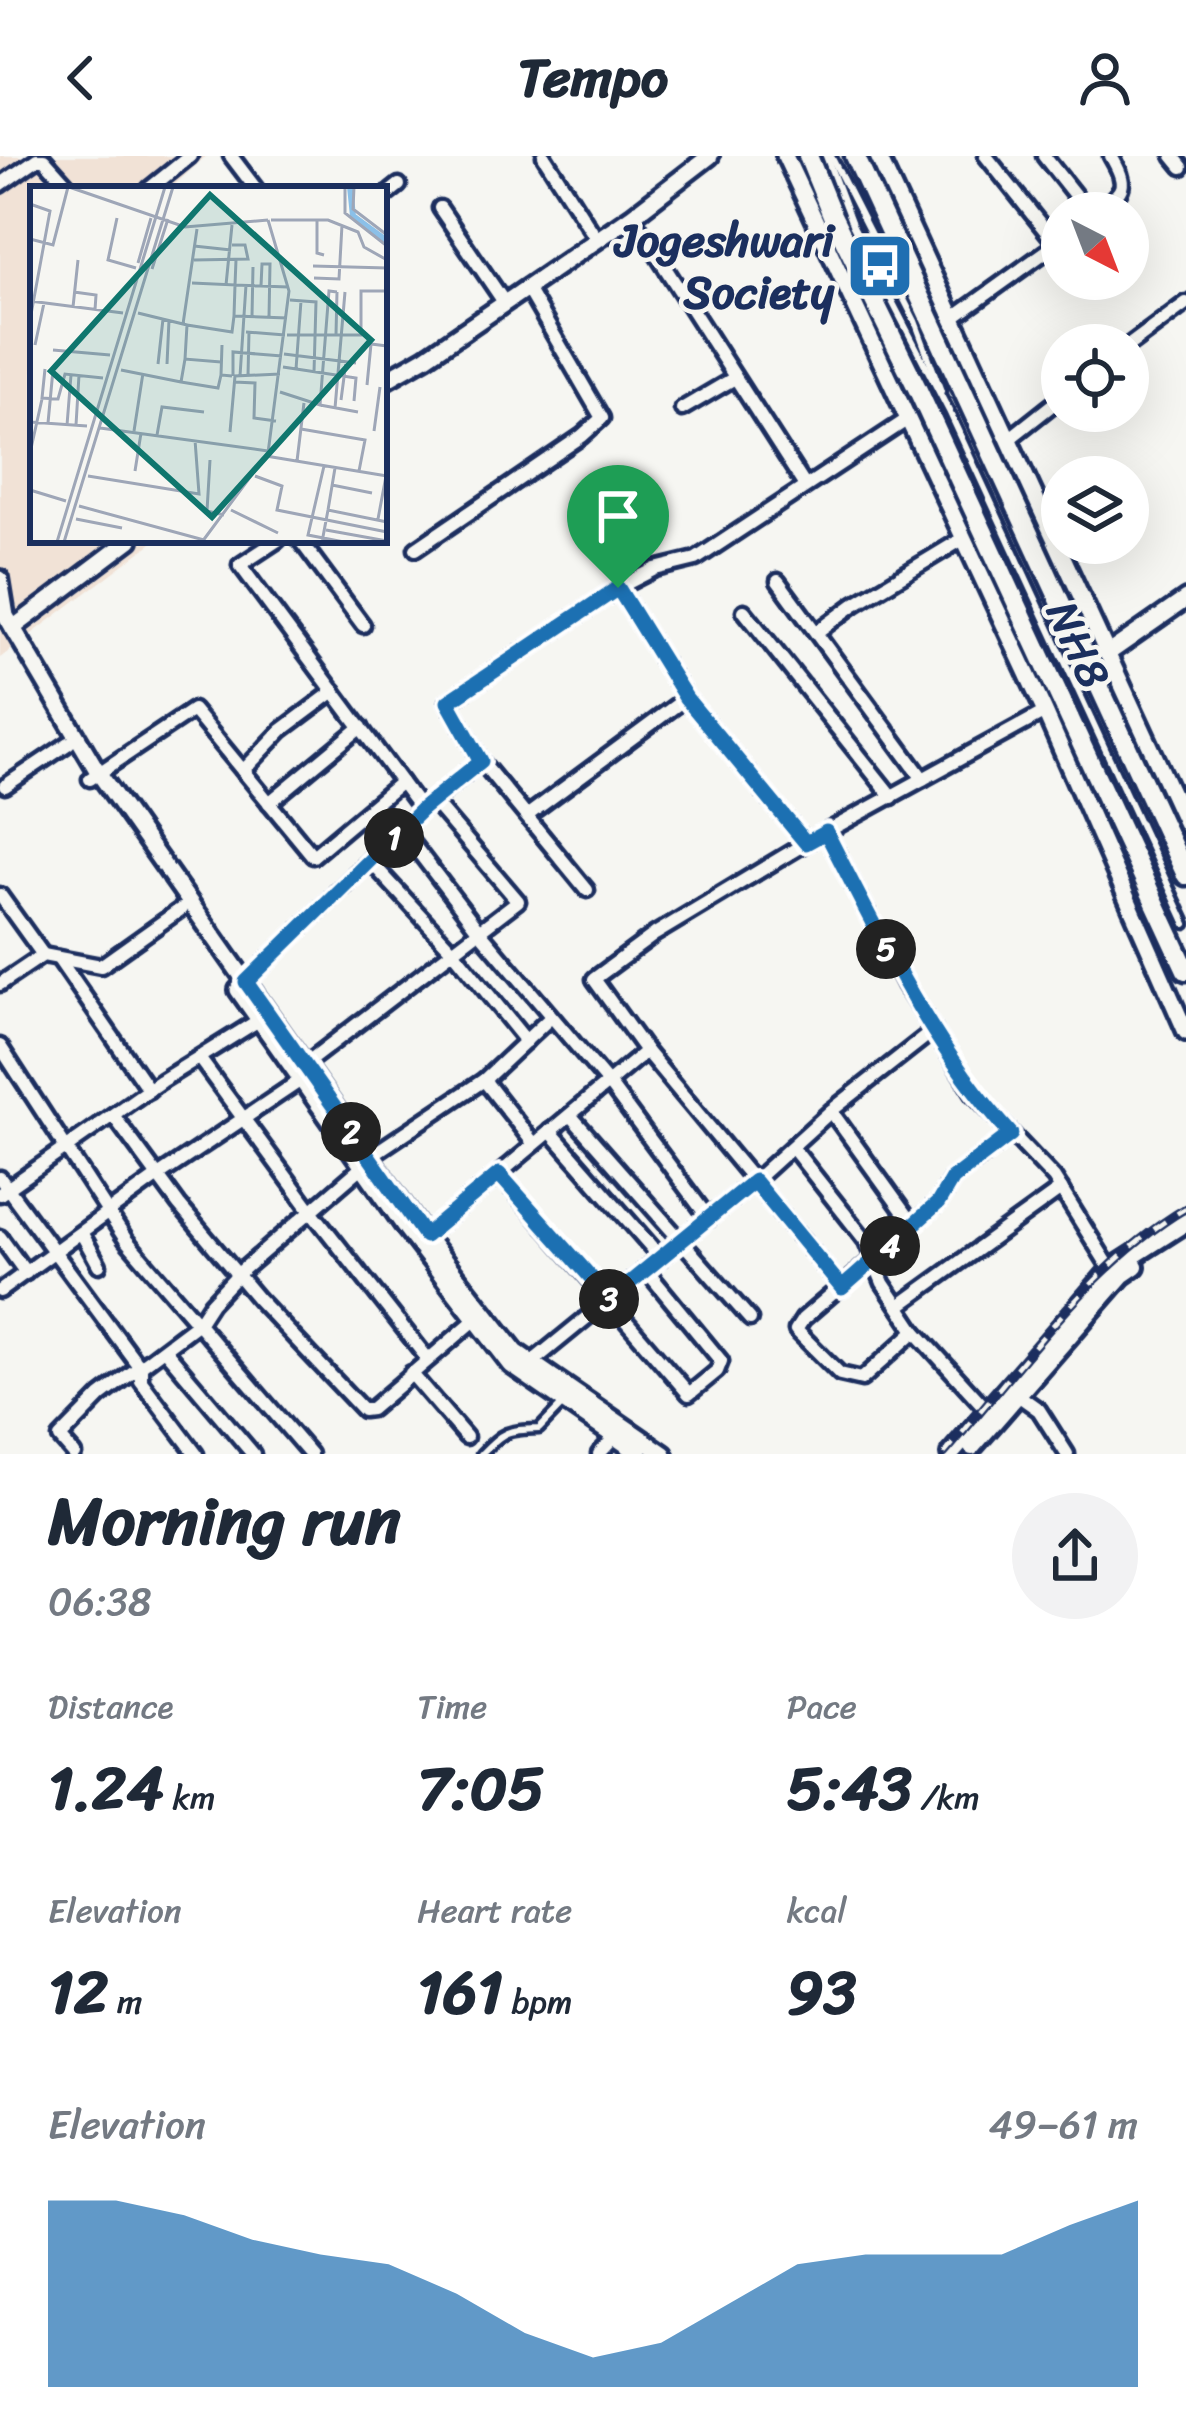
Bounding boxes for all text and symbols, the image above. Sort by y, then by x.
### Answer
text: Tempo [518,30,668,126]
icon: back [48,45,114,111]
icon: person [1072,45,1138,111]
inset map [30,186,387,543]
north arrow [1041,192,1149,300]
map controls [1041,192,1149,564]
place label: Jogeshwari Society [613,201,837,333]
bus stop icon: Jogeshwari Society [845,231,915,301]
button: locate [1041,324,1149,432]
button: layers [1041,456,1149,564]
pin [567,465,669,588]
icon: arrive [585,483,651,549]
street label: NH8 [1023,587,1133,702]
pin: 1 [364,808,424,868]
text: 1 [387,809,401,867]
pin: 5 [856,919,916,979]
text: 5 [876,920,896,978]
pin: 2 [321,1102,381,1162]
text: 2 [341,1103,361,1161]
pin: 4 [860,1216,920,1276]
text: 4 [880,1217,900,1275]
pin: 3 [579,1269,639,1329]
text: 3 [600,1270,618,1328]
text: Morning run [48,1463,401,1580]
button: share [1012,1493,1138,1619]
text: 06:38 [48,1567,152,1636]
text: Distance [48,1678,173,1736]
text: Time [417,1678,487,1736]
text: Pace [787,1678,857,1736]
text: 1.24 [48,1736,164,1842]
text: 7:05 [417,1736,544,1842]
text: 5:43 [787,1736,912,1842]
text: km [164,1769,215,1827]
text: /km [912,1769,980,1827]
text: Elevation [48,1882,182,1940]
text: Heart rate [417,1882,572,1940]
text: kcal [787,1882,847,1940]
text: 12 [48,1940,108,2046]
text: 161 [417,1940,503,2046]
text: 93 [787,1940,856,2046]
text: m [108,1973,142,2031]
text: bpm [503,1973,572,2031]
text: Elevation [48,2090,206,2159]
text: 49–61 m [989,2090,1138,2159]

